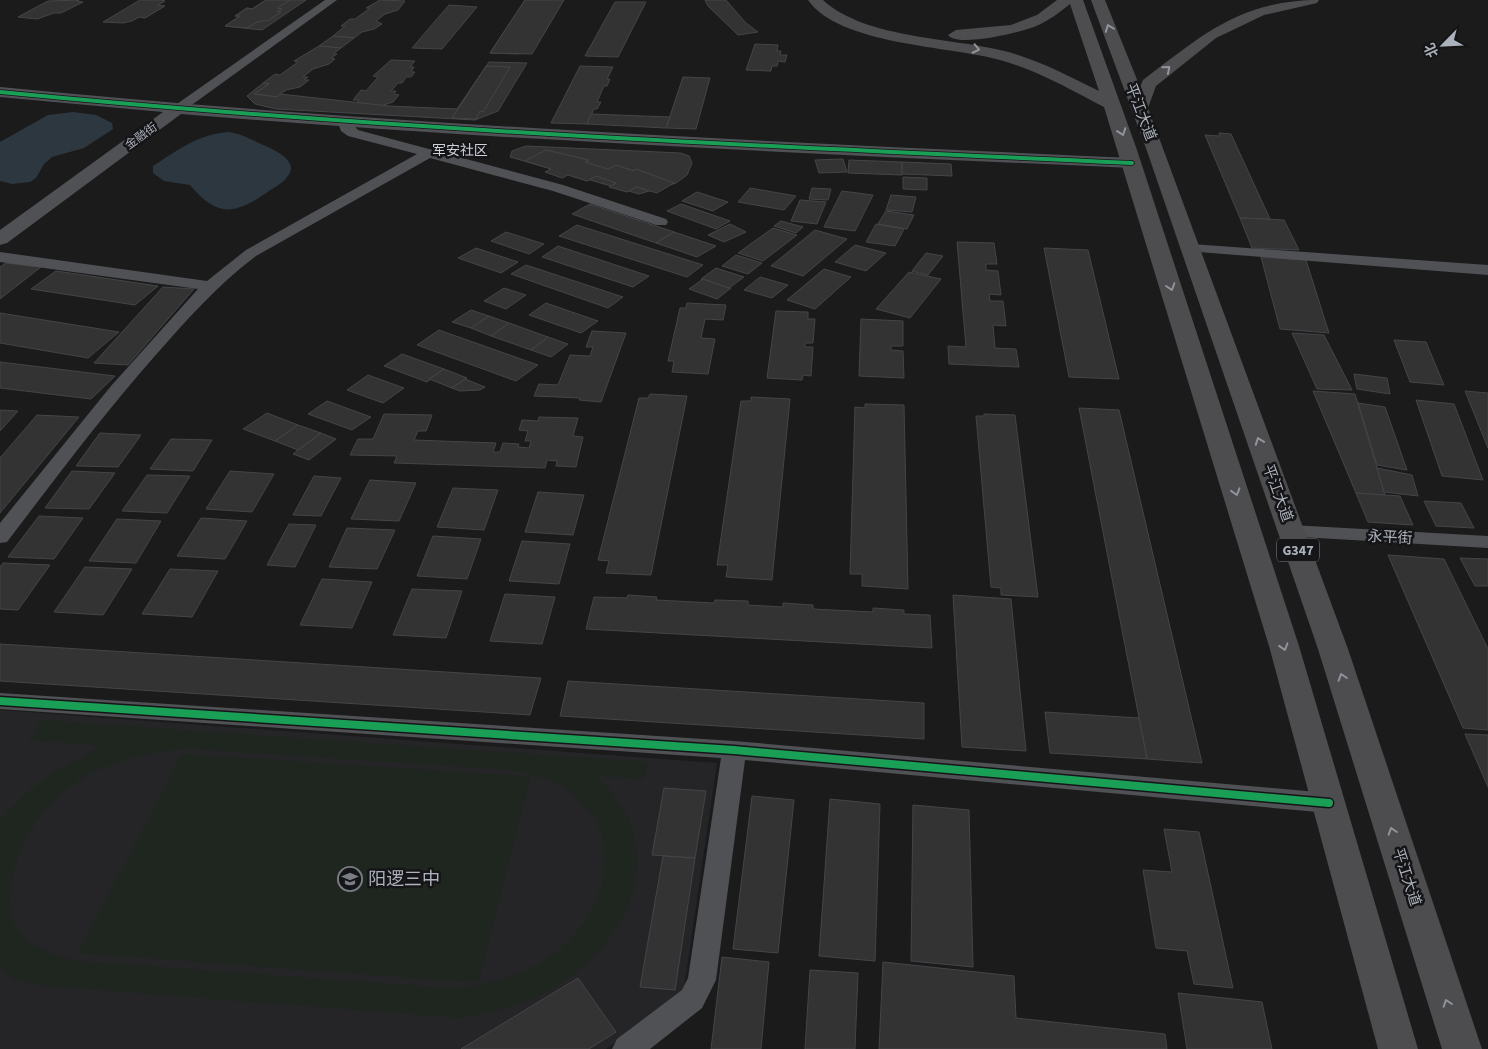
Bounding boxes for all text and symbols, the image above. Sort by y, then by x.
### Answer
north arrow [1418,20,1468,70]
one-way arrow [1105,24,1115,32]
text: 北 [1420,39,1444,60]
one-way arrow [971,43,980,54]
one-way arrow [1161,66,1170,75]
street label: 平江大道 [1120,80,1161,144]
street label: 金融街 [122,119,161,154]
one-way arrow [1116,128,1126,136]
district label: 军安社区 [432,141,488,161]
one-way arrow [1165,283,1175,291]
one-way arrow [1255,437,1265,445]
street label: 平江大道 [1257,461,1298,525]
one-way arrow [1230,488,1240,496]
street label: 永平街 [1367,526,1413,549]
road number: G347 [1277,538,1319,562]
one-way arrow [1279,643,1289,651]
one-way arrow [1338,673,1348,681]
one-way arrow [1388,828,1398,836]
street label: 平江大道 [1387,845,1426,909]
school or university icon: 阳逻三中 [337,866,363,892]
place label: 阳逻三中 [368,867,440,892]
one-way arrow [1443,999,1453,1007]

